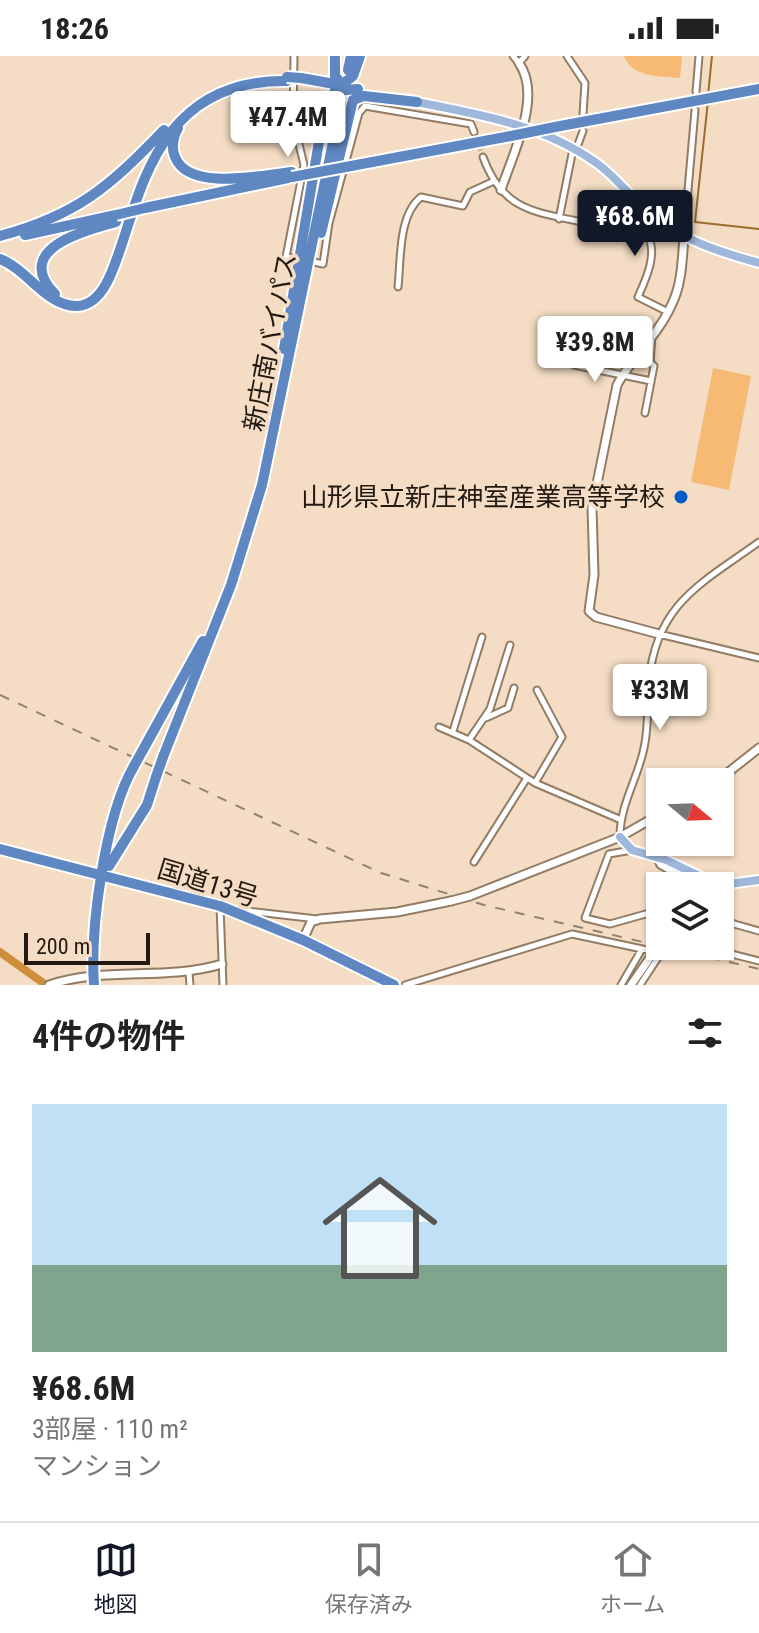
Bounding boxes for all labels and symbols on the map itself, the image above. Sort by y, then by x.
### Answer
pin: ¥47.4M [223,91,353,159]
pin: ¥68.6M [570,190,700,258]
street label: 新庄南バイパス [238,250,302,434]
pin: ¥39.8M [530,316,660,384]
place label: 山形県立新庄神室産業高等学校 [301,482,665,512]
marker: 山形県立新庄神室産業高等学校 [672,488,690,506]
pin: ¥33M [613,664,707,732]
north arrow [646,768,734,856]
street label: 国道13号 [154,854,262,912]
scale bar [24,929,150,965]

